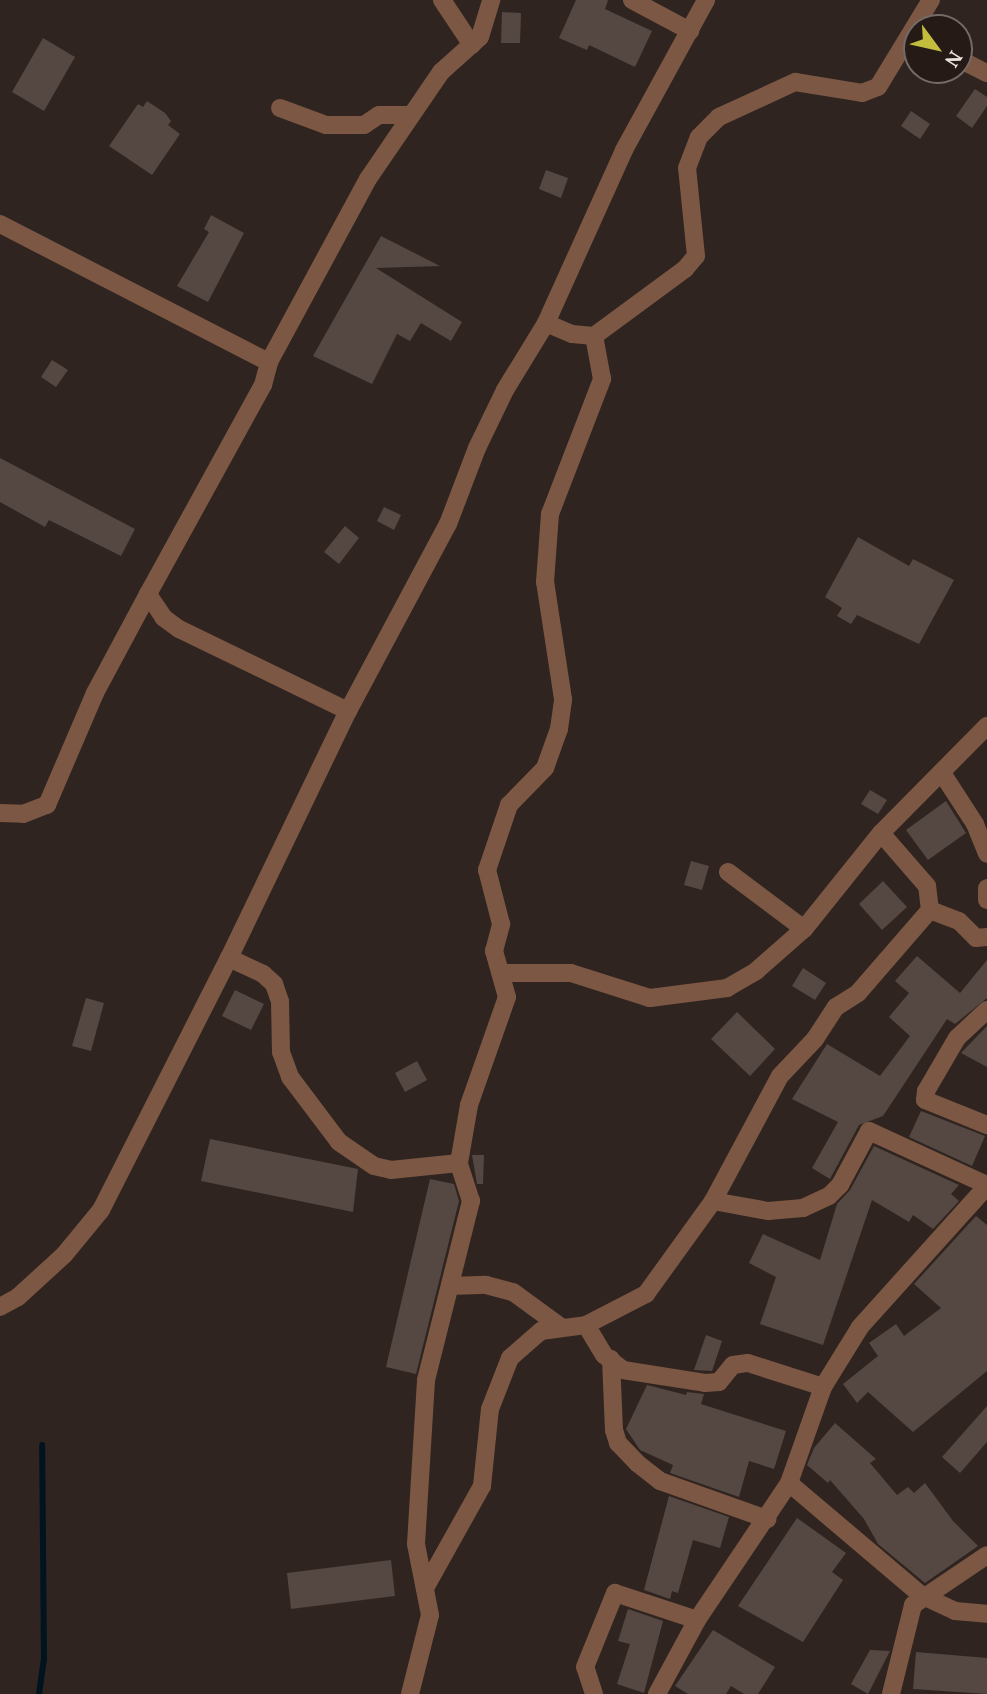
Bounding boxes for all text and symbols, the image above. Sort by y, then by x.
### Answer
north arrow [903,14,973,84]
text: N [940,47,969,72]

